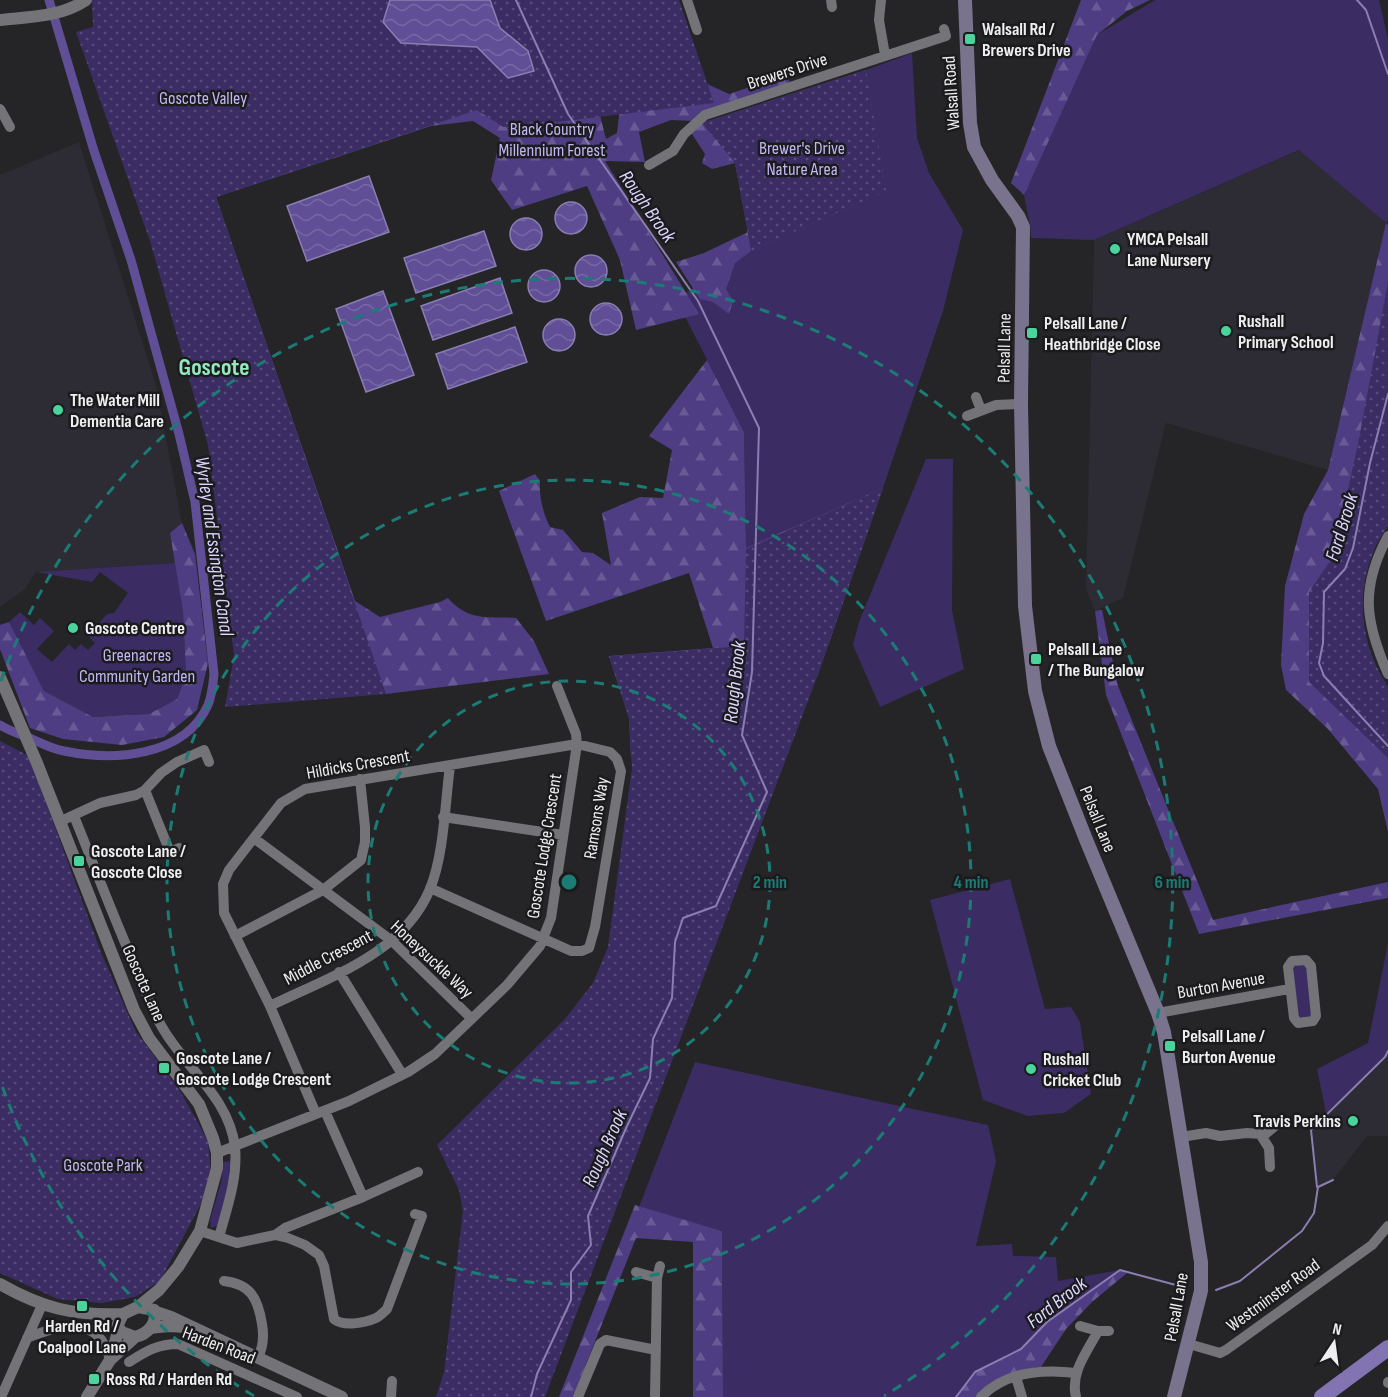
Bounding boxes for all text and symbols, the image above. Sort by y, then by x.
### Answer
place label: Walsall Rd / Brewers Drive [982,19,1071,61]
marker: Walsall Rd / Brewers Drive [963,32,977,46]
street label: Brewers Drive [744,49,830,94]
street label: Walsall Road [938,55,965,131]
park label: Goscote Valley [159,88,247,109]
park label: Black Country Millennium Forest [499,119,606,161]
park label: Brewer's Drive Nature Area [759,138,845,180]
water label: Rough Brook [614,166,681,248]
place label: YMCA Pelsall Lane Nursery [1127,229,1211,271]
marker: YMCA Pelsall Lane Nursery [1108,242,1122,256]
place label: Rushall Primary School [1238,311,1334,353]
street label: Pelsall Lane [993,313,1016,383]
place label: Pelsall Lane / Heathbridge Close [1044,313,1161,355]
marker: Rushall Primary School [1219,324,1233,338]
marker: Pelsall Lane / Heathbridge Close [1025,326,1039,340]
district label: Goscote [179,353,249,382]
place label: The Water Mill Dementia Care [70,390,164,432]
marker: The Water Mill Dementia Care [51,403,65,417]
water label: Wyrley and Essington Canal [190,455,239,639]
water label: Ford Brook [1320,490,1364,564]
place label: Goscote Centre [85,618,185,639]
marker: Goscote Centre [66,621,80,635]
water label: Rough Brook [719,639,751,724]
place label: Pelsall Lane / The Bungalow [1048,639,1145,681]
park label: Greenacres Community Garden [79,645,195,687]
marker: Pelsall Lane / The Bungalow [1029,652,1043,666]
street label: Hildicks Crescent [305,745,412,784]
street label: Goscote Lodge Crescent [523,772,566,920]
street label: Ramsons Way [580,776,613,860]
street label: Pelsall Lane [1075,783,1120,855]
place label: Goscote Lane / Goscote Close [91,841,186,883]
marker: Goscote Lane / Goscote Close [72,854,86,868]
centre of rings [559,872,579,892]
text: 2 min [753,872,787,893]
text: 4 min [954,872,988,893]
text: 6 min [1155,872,1189,893]
street label: Honeysuckle Way [386,916,477,1003]
street label: Middle Crescent [280,925,377,990]
street label: Goscote Lane [117,942,170,1025]
street label: Burton Avenue [1176,967,1266,1004]
place label: Pelsall Lane / Burton Avenue [1182,1026,1276,1068]
marker: Pelsall Lane / Burton Avenue [1163,1039,1177,1053]
place label: Goscote Lane / Goscote Lodge Crescent [176,1048,331,1090]
place label: Rushall Cricket Club [1043,1049,1121,1091]
marker: Goscote Lane / Goscote Lodge Crescent [157,1061,171,1075]
marker: Rushall Cricket Club [1024,1062,1038,1076]
water label: Rough Brook [577,1105,633,1191]
place label: Travis Perkins [1253,1111,1341,1132]
marker: Travis Perkins [1346,1114,1360,1128]
park label: Goscote Park [63,1155,143,1176]
street label: Westminster Road [1223,1254,1324,1336]
street label: Pelsall Lane [1160,1271,1193,1343]
water label: Ford Brook [1022,1272,1092,1334]
marker: Harden Rd / Coalpool Lane [75,1299,89,1313]
north arrow [1304,1313,1364,1373]
place label: Harden Rd / Coalpool Lane [38,1316,126,1358]
text: N [1331,1320,1343,1340]
street label: Harden Road [179,1322,258,1369]
place label: Ross Rd / Harden Rd [106,1369,232,1390]
marker: Ross Rd / Harden Rd [87,1372,101,1386]

